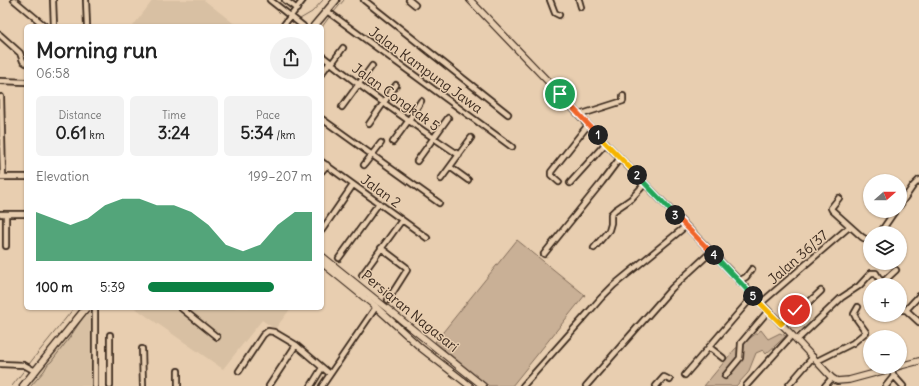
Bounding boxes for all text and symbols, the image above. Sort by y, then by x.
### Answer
street label: Jalan Kampung Jawa [366,23,486,117]
text: Morning run [36,36,158,64]
button: share [270,37,312,79]
street label: Jalan Congkak 5 [349,59,443,135]
text: 06:58 [36,65,70,82]
pin [543,77,577,111]
icon: arrive [549,83,571,105]
text: Distance [59,108,101,122]
text: Time [162,108,186,122]
text: Pace [256,108,280,122]
text: 0.61 [55,122,87,144]
text: 3:24 [158,122,190,144]
text: 5:34 [241,122,274,144]
pin: 1 [588,125,608,145]
text: km [87,128,105,142]
text: /km [274,128,295,142]
text: 1 [596,128,600,142]
pin: 2 [627,165,647,185]
text: Elevation [36,168,89,185]
text: 199–207 m [248,168,312,185]
text: 2 [634,168,640,182]
street label: Jalan 2 [357,170,405,212]
north arrow [863,174,907,218]
map controls [863,174,907,374]
pin: 3 [665,205,685,225]
text: 3 [672,208,678,222]
street label: Jalan 36/37 [764,226,832,288]
button: layers [863,226,907,270]
pin: 4 [704,245,724,265]
text: 4 [711,248,717,262]
street label: Persiaran Nagasari [358,266,462,356]
button: + [863,278,907,322]
text: 100 m [36,279,73,296]
text: 5:39 [100,279,125,296]
pin: 5 [743,286,763,306]
text: 5 [750,289,756,303]
pin [778,293,812,327]
icon: check [784,299,806,321]
button: − [863,330,907,374]

